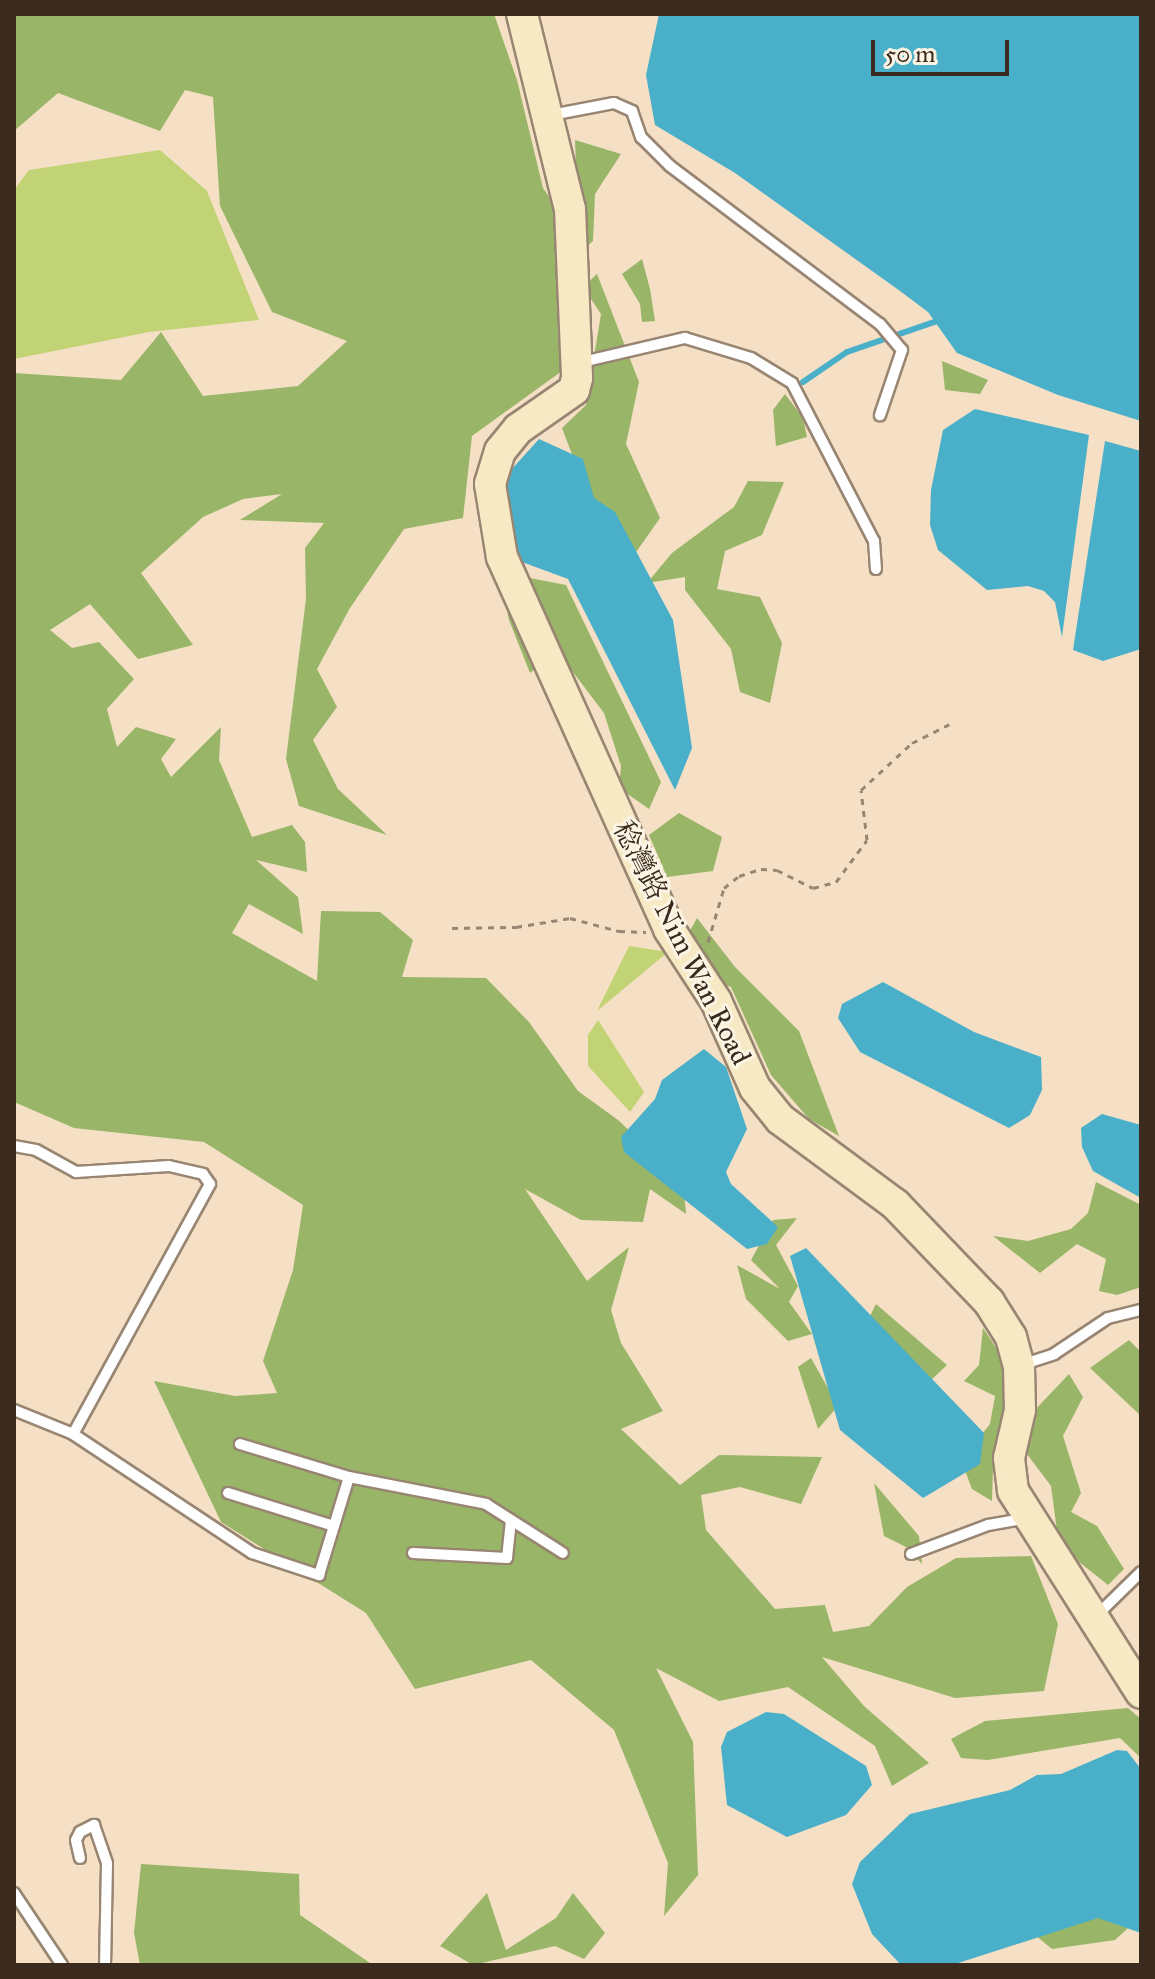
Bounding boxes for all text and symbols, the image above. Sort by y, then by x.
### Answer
scale bar [875,24,1013,74]
text: 50 m [885,39,935,69]
street label: 稔灣路 Nim Wan Road [606,816,758,1070]

